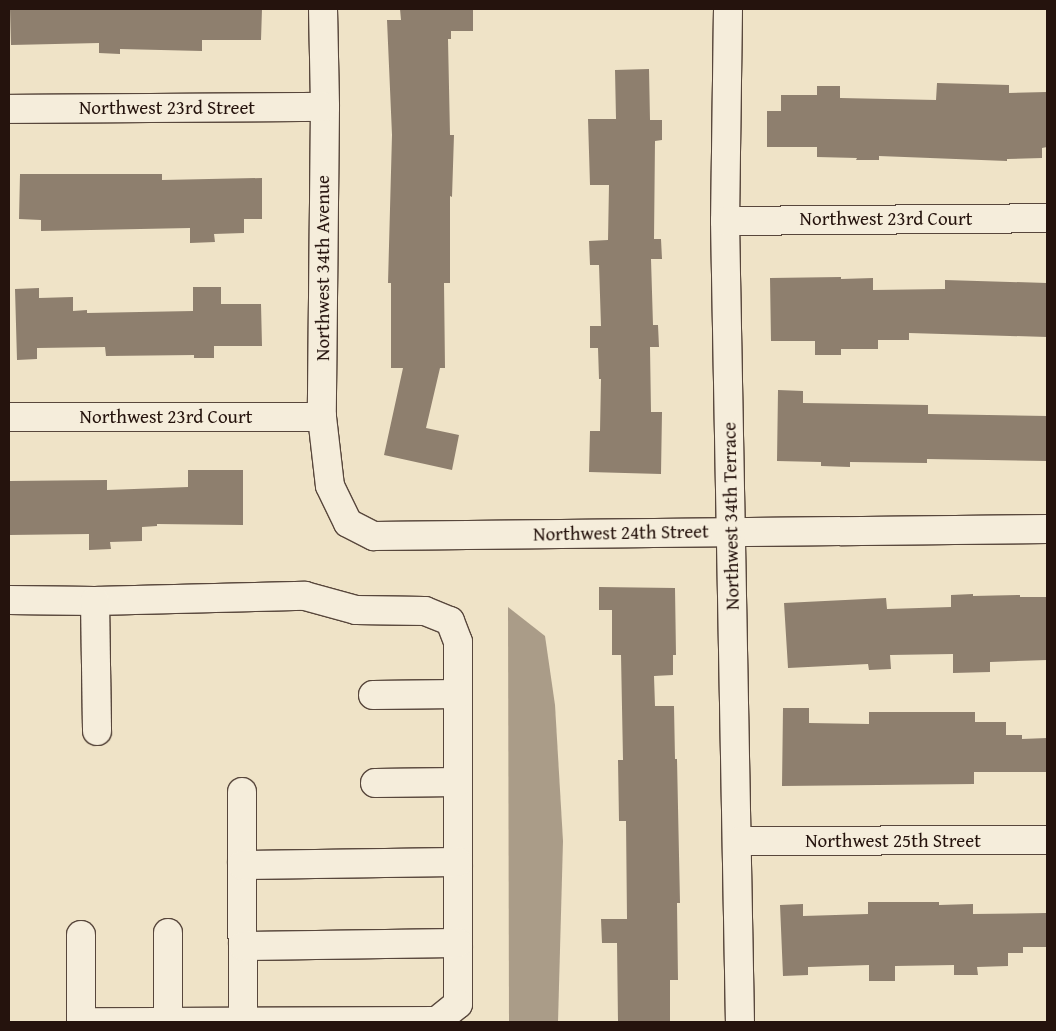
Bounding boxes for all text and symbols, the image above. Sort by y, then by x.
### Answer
street label: Northwest 23rd Street [79,97,255,119]
street label: Northwest 34th Avenue [312,175,334,361]
street label: Northwest 23rd Court [800,208,972,230]
street label: Northwest 23rd Court [80,406,252,428]
street label: Northwest 34th Terrace [718,422,744,610]
street label: Northwest 24th Street [533,520,709,546]
street label: Northwest 25th Street [805,830,981,852]

